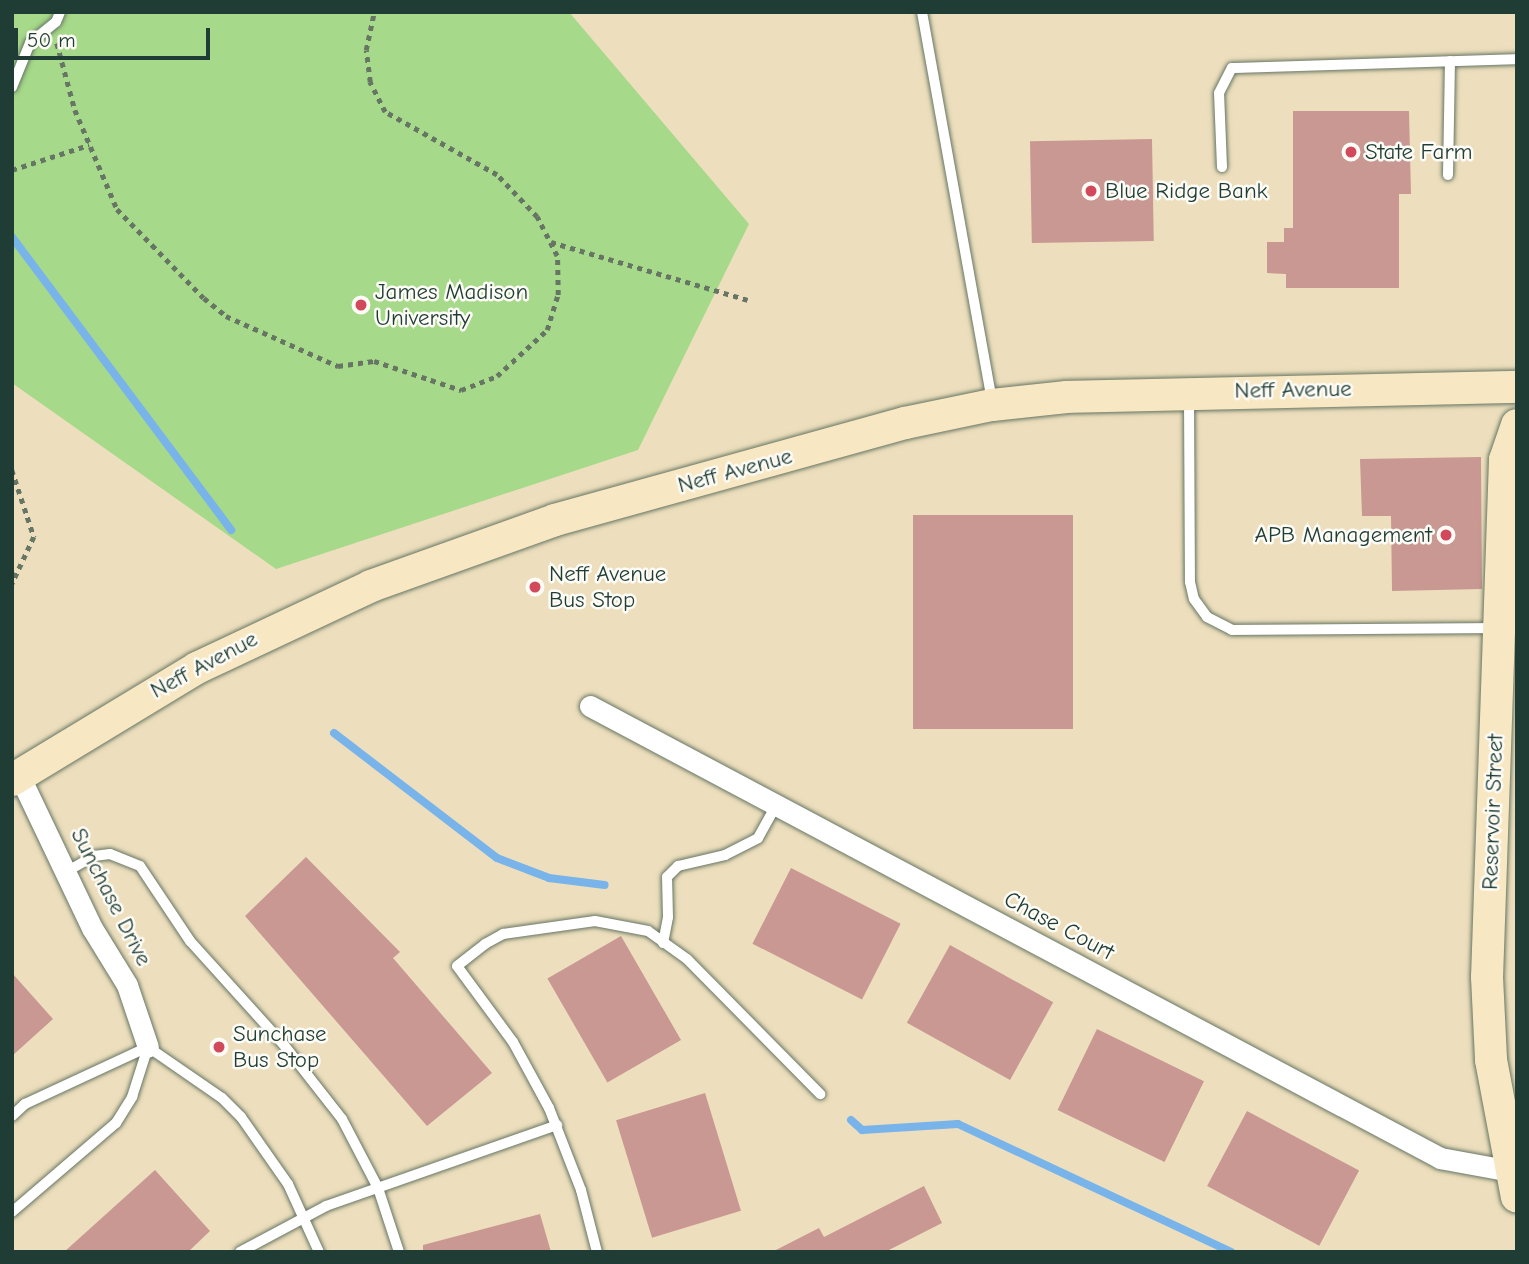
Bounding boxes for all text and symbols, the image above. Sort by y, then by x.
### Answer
scale bar [18,14,214,58]
text: 50 m [27,28,76,52]
place label: State Farm [1365,138,1473,166]
marker: State Farm [1343,144,1359,160]
place label: Blue Ridge Bank [1105,177,1268,205]
marker: Blue Ridge Bank [1083,183,1099,199]
place label: James Madison University [375,278,528,332]
marker: James Madison University [353,297,369,313]
street label: Neff Avenue [1234,375,1352,405]
street label: Neff Avenue [675,443,795,499]
place label: APB Management [1255,521,1432,549]
marker: APB Management [1438,527,1454,543]
place label: Neff Avenue Bus Stop [549,560,666,614]
marker: Neff Avenue Bus Stop [527,579,543,595]
street label: Neff Avenue [146,625,262,705]
street label: Reservoir Street [1476,734,1510,890]
street label: Sunchase Drive [65,824,157,970]
street label: Chase Court [999,885,1119,967]
place label: Sunchase Bus Stop [233,1020,326,1074]
marker: Sunchase Bus Stop [211,1039,227,1055]

